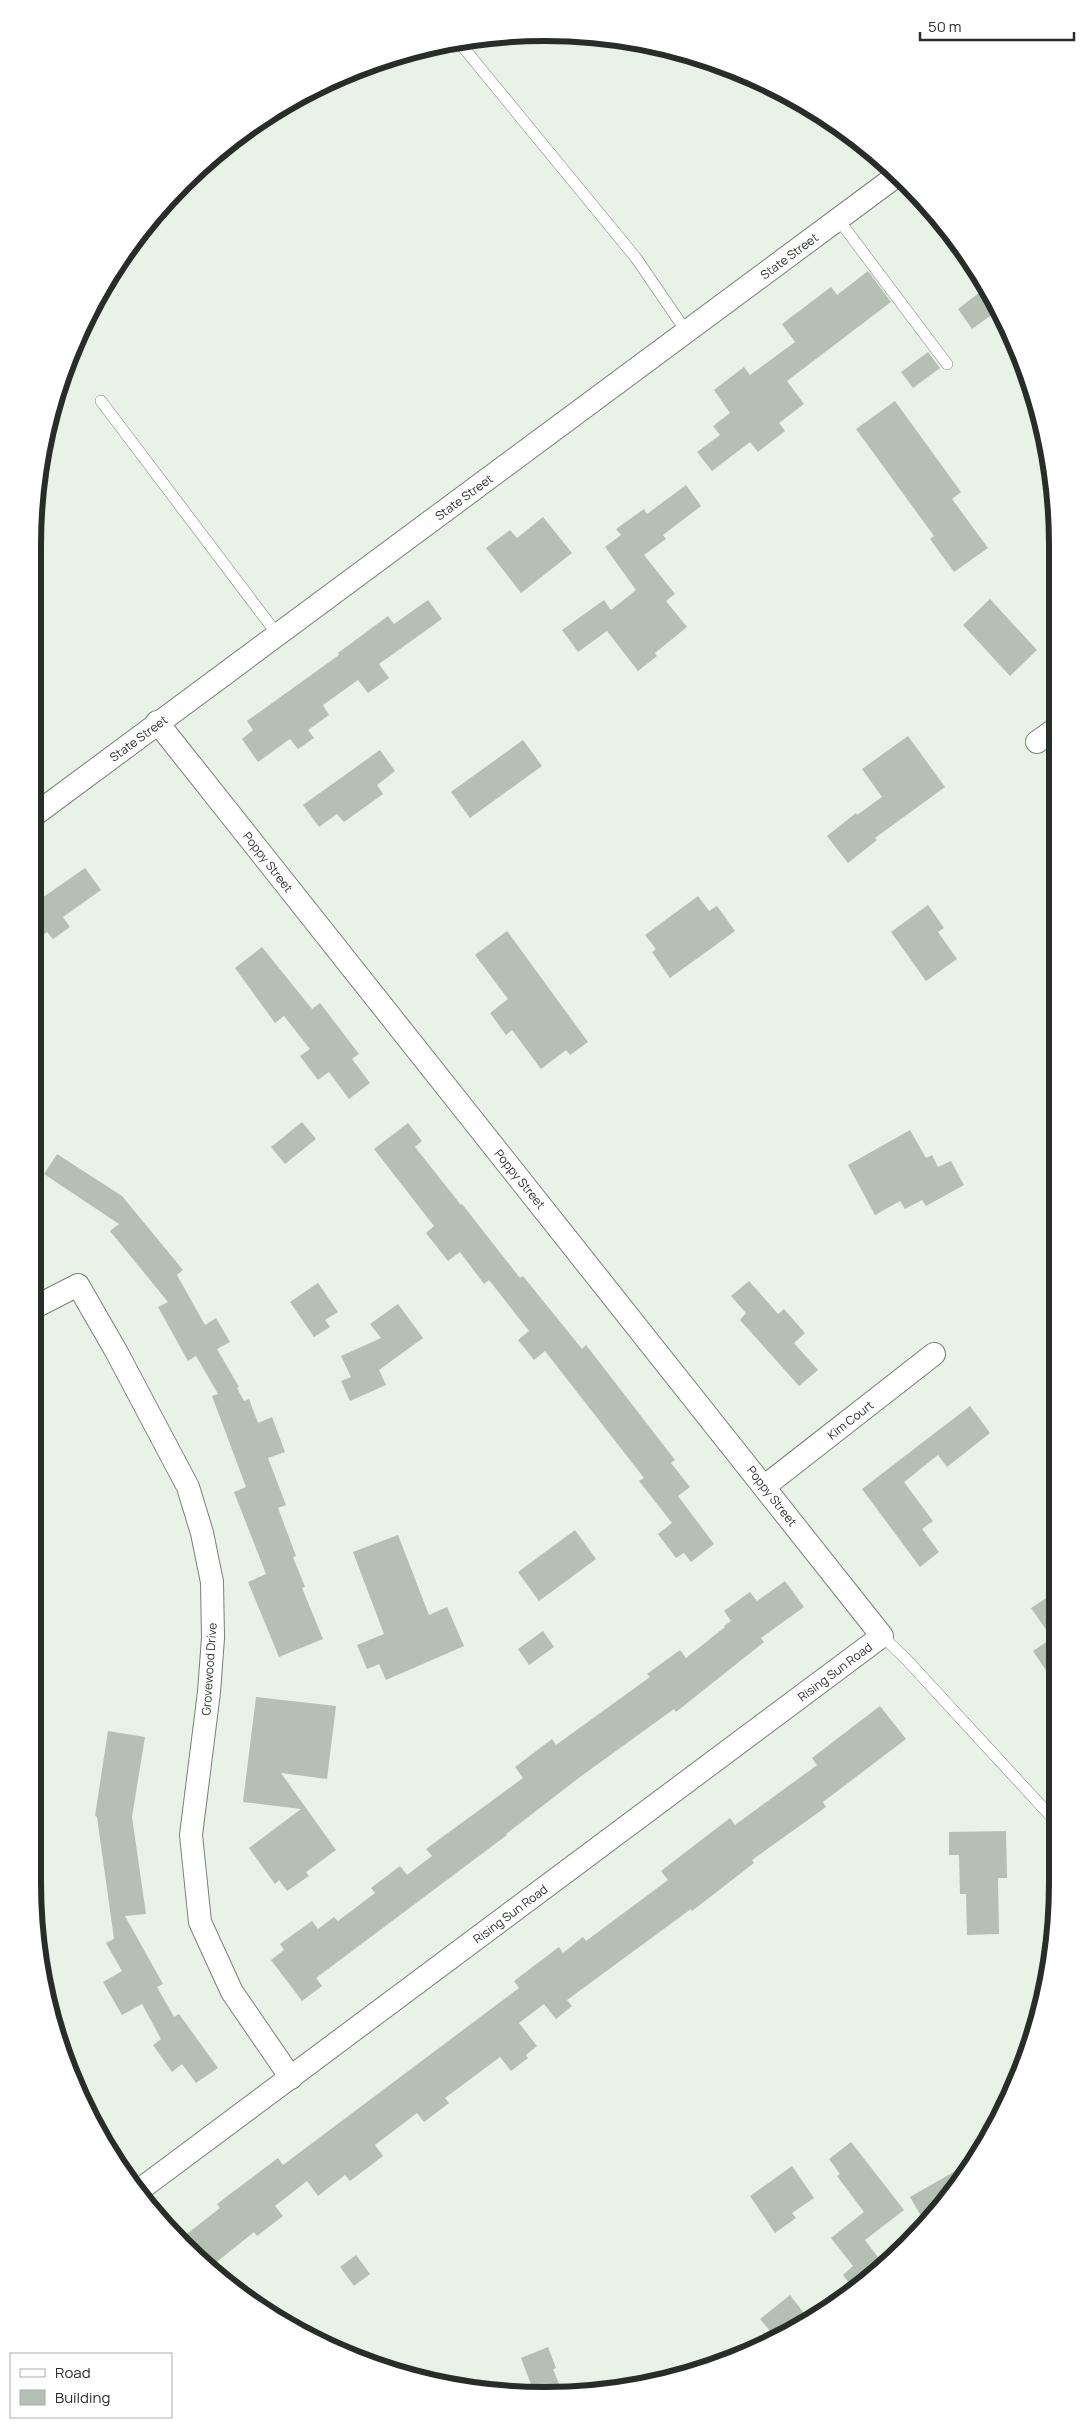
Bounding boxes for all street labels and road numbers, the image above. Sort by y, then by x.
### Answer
street label: State Street [757,228,822,283]
street label: State Street [431,470,496,524]
street label: State Street [106,711,171,765]
street label: Poppy Street [239,828,297,896]
street label: Poppy Street [491,1146,549,1213]
street label: Kim Court [823,1396,877,1443]
street label: Poppy Street [743,1462,801,1530]
street label: Grovewood Drive [197,1622,221,1716]
street label: Rising Sun Road [794,1638,875,1705]
street label: Rising Sun Road [469,1880,551,1947]

